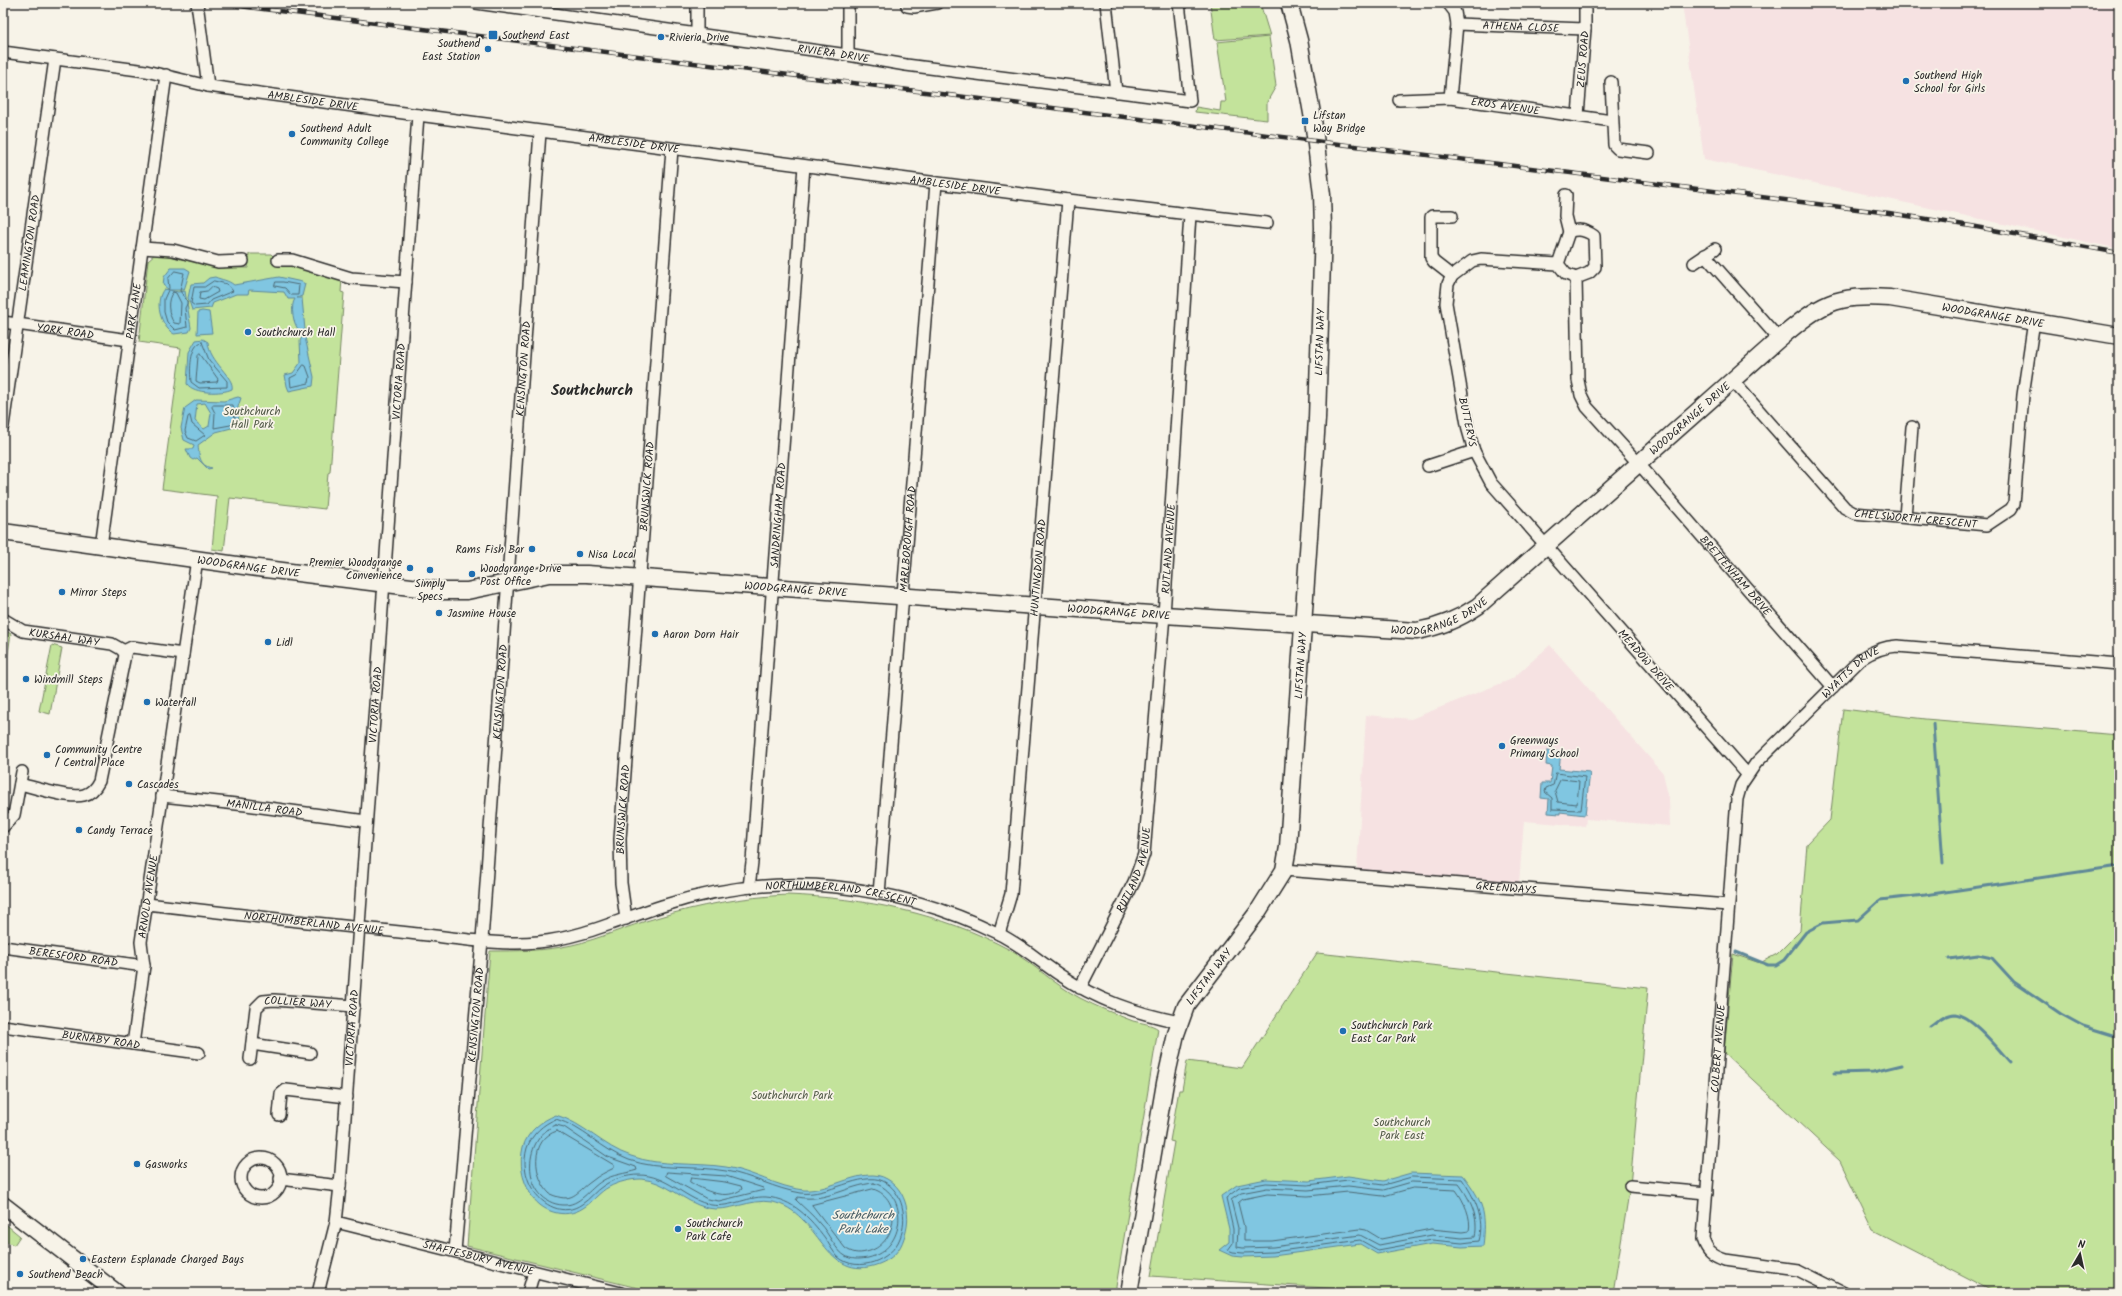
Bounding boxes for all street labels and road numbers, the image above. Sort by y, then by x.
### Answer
street label: ATHENA CLOSE [1482,17,1560,38]
street label: ZEUS ROAD [1572,30,1595,88]
street label: RIVIERA DRIVE [796,40,871,69]
street label: AMBLESIDE DRIVE [266,86,360,117]
street label: EROS AVENUE [1470,93,1541,121]
street label: AMBLESIDE DRIVE [588,129,681,159]
street label: AMBLESIDE DRIVE [909,171,1002,201]
street label: LEAMINGTON ROAD [14,194,46,292]
street label: PARK LANE [122,282,147,341]
street label: WOODGRANGE DRIVE [1940,299,2046,334]
street label: LIFSTAN WAY [1310,308,1330,376]
street label: YORK ROAD [36,319,95,345]
street label: KENSINGTON ROAD [512,321,536,417]
street label: VICTORIA ROAD [388,343,411,420]
street label: WOODGRANGE DRIVE [1646,378,1735,460]
street label: BUTTERYS [1453,396,1481,449]
street label: BRUNSWICK ROAD [635,441,660,532]
street label: SANDRINGHAM ROAD [766,462,792,568]
street label: MARLBOROUGH ROAD [895,485,922,593]
street label: RUTLAND AVENUE [1157,503,1181,594]
street label: CHELSWORTH CRESCENT [1853,505,1979,534]
street label: HUNTINGDON ROAD [1026,519,1052,617]
street label: BRETTENHAM DRIVE [1695,532,1776,621]
street label: WOODGRANGE DRIVE [196,552,301,583]
street label: WOODGRANGE DRIVE [743,577,848,603]
street label: WOODGRANGE DRIVE [1390,593,1493,641]
street label: WOODGRANGE DRIVE [1067,600,1172,625]
street label: KURSAAL WAY [28,624,101,652]
street label: MEADOW DRIVE [1613,625,1678,696]
street label: LIFSTAN WAY [1290,631,1313,700]
street label: WYATTS DRIVE [1818,642,1883,703]
street label: KENSINGTON ROAD [488,644,513,740]
street label: VICTORIA ROAD [364,666,388,744]
street label: BRUNSWICK ROAD [612,764,636,854]
street label: MANILLA ROAD [225,795,303,822]
street label: RUTLAND AVENUE [1112,826,1156,916]
street label: ARNOLD AVENUE [134,853,164,940]
street label: NORTHUMBERLAND CRESCENT [765,877,919,912]
street label: GREENWAYS [1475,877,1537,900]
street label: NORTHUMBERLAND AVENUE [243,907,385,940]
street label: BERESFORD ROAD [28,943,119,972]
street label: LIFSTAN WAY [1182,945,1237,1009]
street label: KENSINGTON ROAD [463,967,490,1063]
street label: VICTORIA ROAD [341,989,364,1067]
street label: COLLIER WAY [263,992,333,1014]
street label: COLBERT AVENUE [1706,1003,1731,1094]
street label: BURNABY ROAD [61,1026,141,1055]
street label: SHAFTESBURY AVENUE [421,1236,536,1281]

